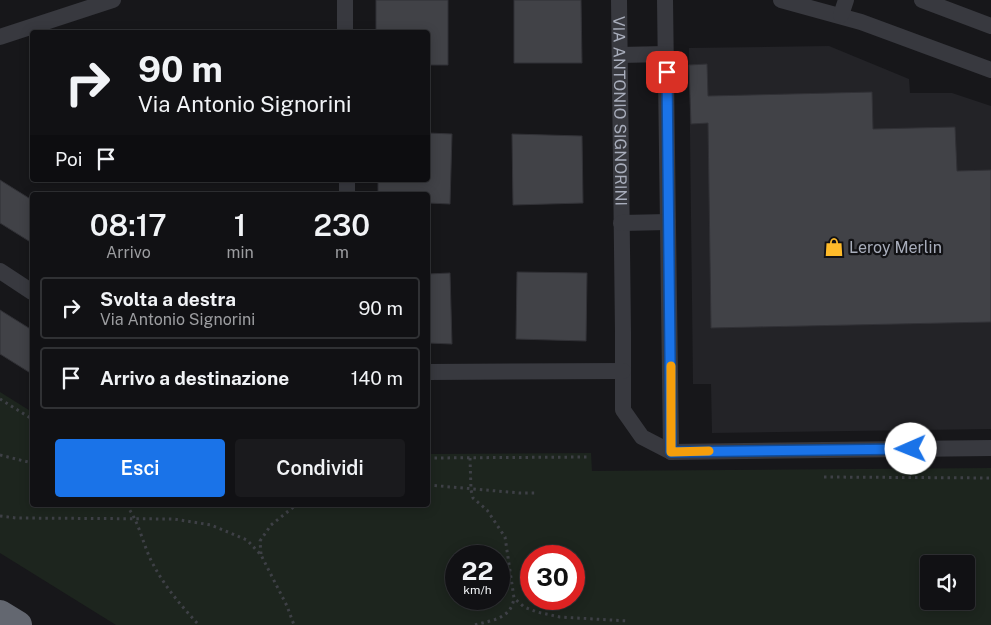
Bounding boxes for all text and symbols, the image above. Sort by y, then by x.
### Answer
street label: VIA ANTONIO SIGNORINI [609,16,630,206]
text: 90 m [138,49,223,90]
icon: right [55,50,120,115]
pin [646,51,688,93]
icon: arrive [653,58,681,86]
text: Via Antonio Signorini [138,91,351,117]
icon: arrive [92,145,120,173]
text: Poi [55,148,82,170]
text: 08:17 [90,207,167,243]
text: 1 [234,207,246,243]
text: 230 [313,207,370,243]
shop icon: Leroy Merlin [823,236,845,258]
place label: Leroy Merlin [849,238,942,257]
text: Arrivo [106,243,151,262]
text: min [227,243,254,262]
text: m [335,243,349,262]
text: Svolta a destra [100,288,236,310]
icon: right [57,294,85,322]
text: 90 m [359,297,403,319]
text: Via Antonio Signorini [100,310,255,329]
icon: arrive [57,364,85,392]
text: Arrivo a destinazione [100,367,289,389]
text: 140 m [351,367,403,389]
position arrow [884,422,936,474]
button: Esci [55,439,225,497]
button: Condividi [235,439,405,497]
speed limit sign: 30 [520,545,585,610]
map controls [920,555,975,610]
button: sound [920,555,975,610]
text: 22 [462,556,493,586]
text: km/h [463,583,492,597]

